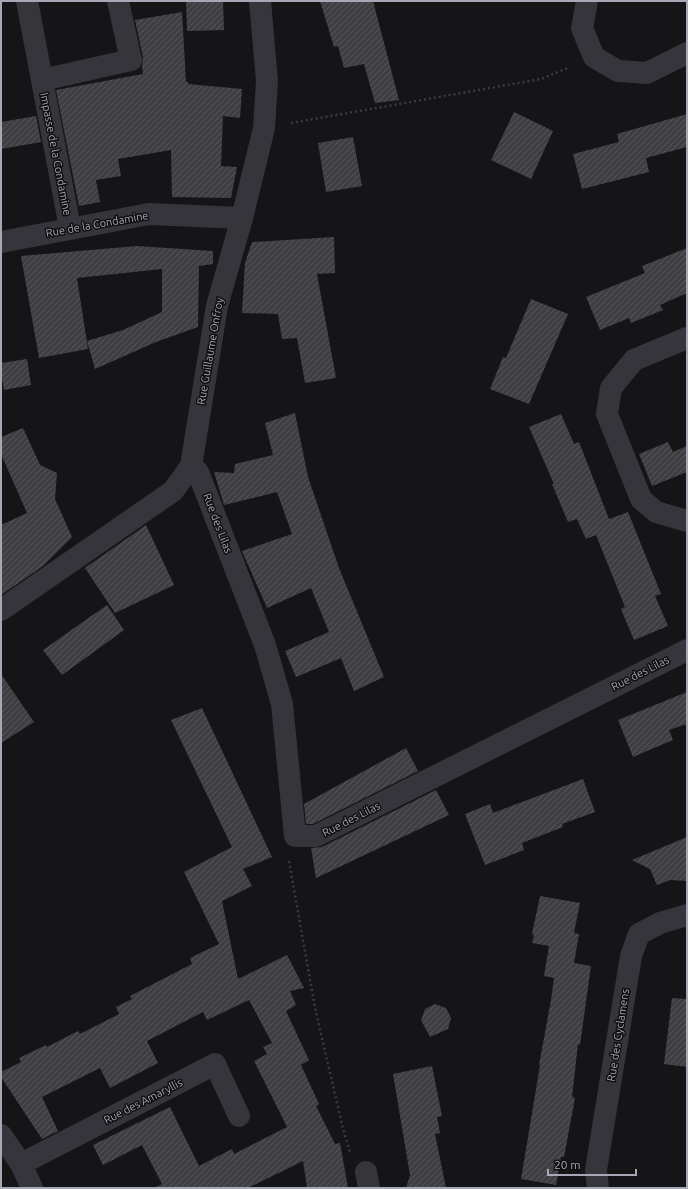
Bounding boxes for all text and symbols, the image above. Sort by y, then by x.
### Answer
street label: Impasse de la Condamine [38,92,74,216]
street label: Rue de la Condamine [45,209,149,239]
street label: Rue Guillaume Onfroy [195,296,225,406]
street label: Rue des Lilas [201,491,235,555]
street label: Rue des Lilas [609,653,671,693]
street label: Rue des Lilas [320,799,382,839]
street label: Rue des Cyclamens [605,987,631,1082]
street label: Rue des Amaryllis [102,1076,185,1126]
scale bar [548,1151,636,1177]
text: 20 m [554,1158,581,1171]

